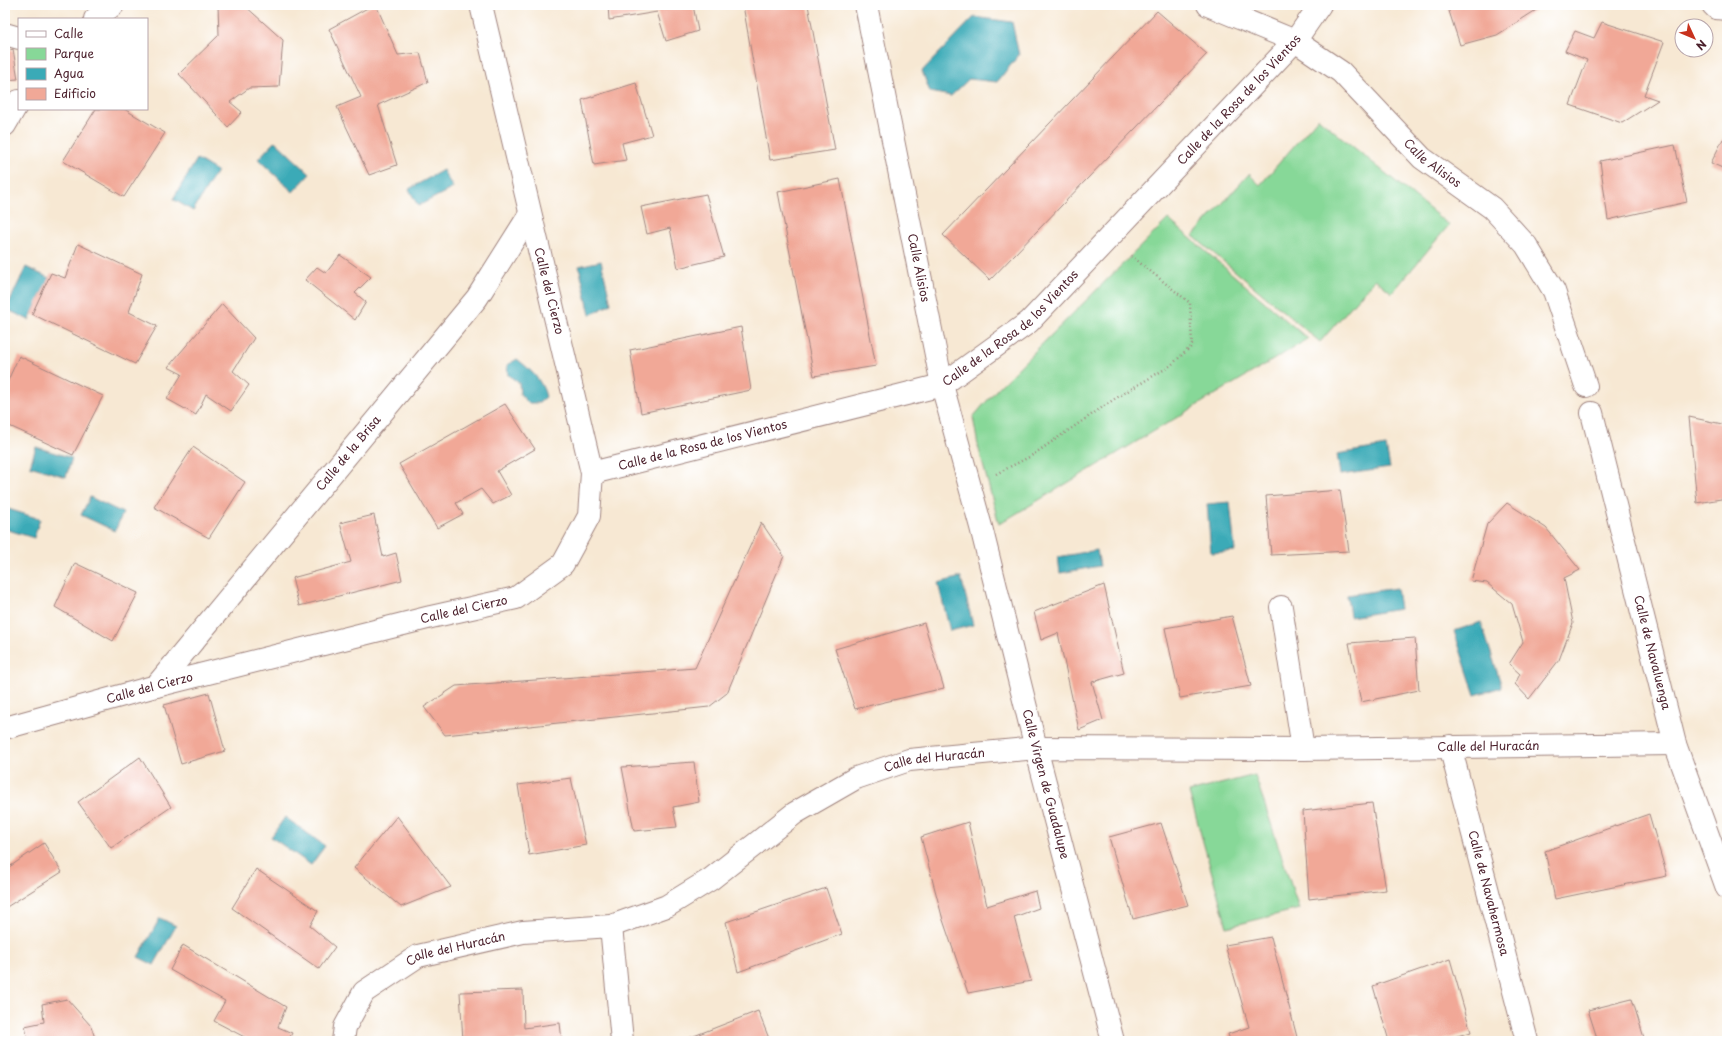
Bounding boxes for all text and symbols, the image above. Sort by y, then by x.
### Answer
legend [18,18,148,110]
north arrow [1674,18,1714,58]
text: Calle [54,24,84,42]
street label: Calle de la Rosa de los Vientos [1172,30,1305,168]
text: N [1692,36,1711,55]
text: Parque [54,44,94,62]
text: Agua [54,64,85,82]
text: Edificio [54,84,96,102]
street label: Calle Alisios [1400,134,1466,192]
street label: Calle Alisios [904,232,935,304]
street label: Calle del Cierzo [530,245,570,336]
street label: Calle de la Rosa de los Vientos [938,265,1082,390]
street label: Calle de la Brisa [311,411,385,494]
street label: Calle de la Rosa de los Vientos [616,414,789,474]
street label: Calle del Cierzo [418,590,509,627]
street label: Calle de Navaluenga [1630,593,1676,712]
street label: Calle del Cierzo [104,667,195,707]
street label: Calle Virgen de Guadalupe [1019,707,1075,861]
street label: Calle del Huracán [1437,736,1540,755]
street label: Calle del Huracán [881,743,986,776]
street label: Calle de Navahermosa [1464,828,1514,958]
street label: Calle del Huracán [402,926,507,970]

